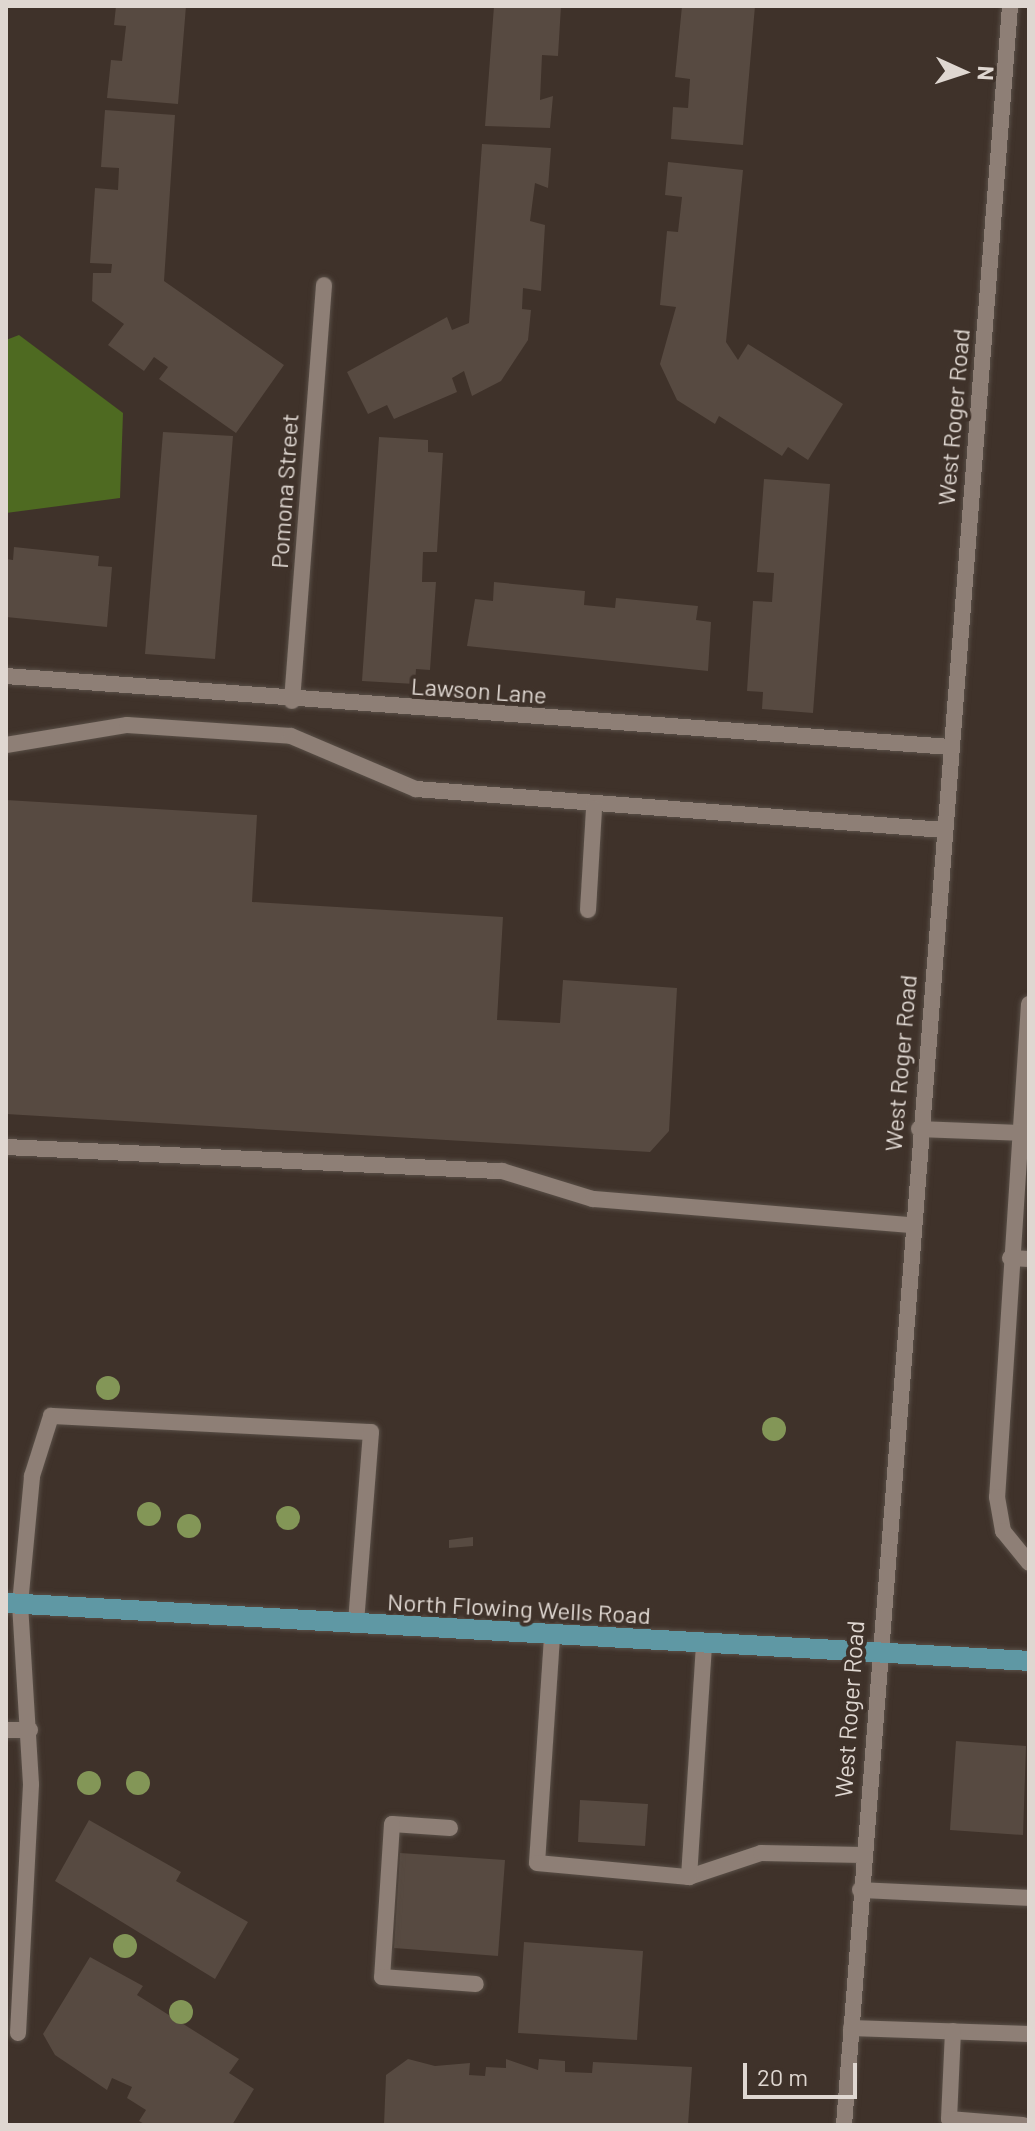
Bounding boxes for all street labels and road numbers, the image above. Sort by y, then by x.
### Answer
street label: West Roger Road [931,327,975,507]
street label: Pomona Street [264,413,304,569]
street label: Lawson Lane [410,671,548,709]
street label: West Roger Road [878,973,922,1153]
street label: North Flowing Wells Road [387,1587,651,1629]
street label: West Roger Road [828,1619,870,1799]

